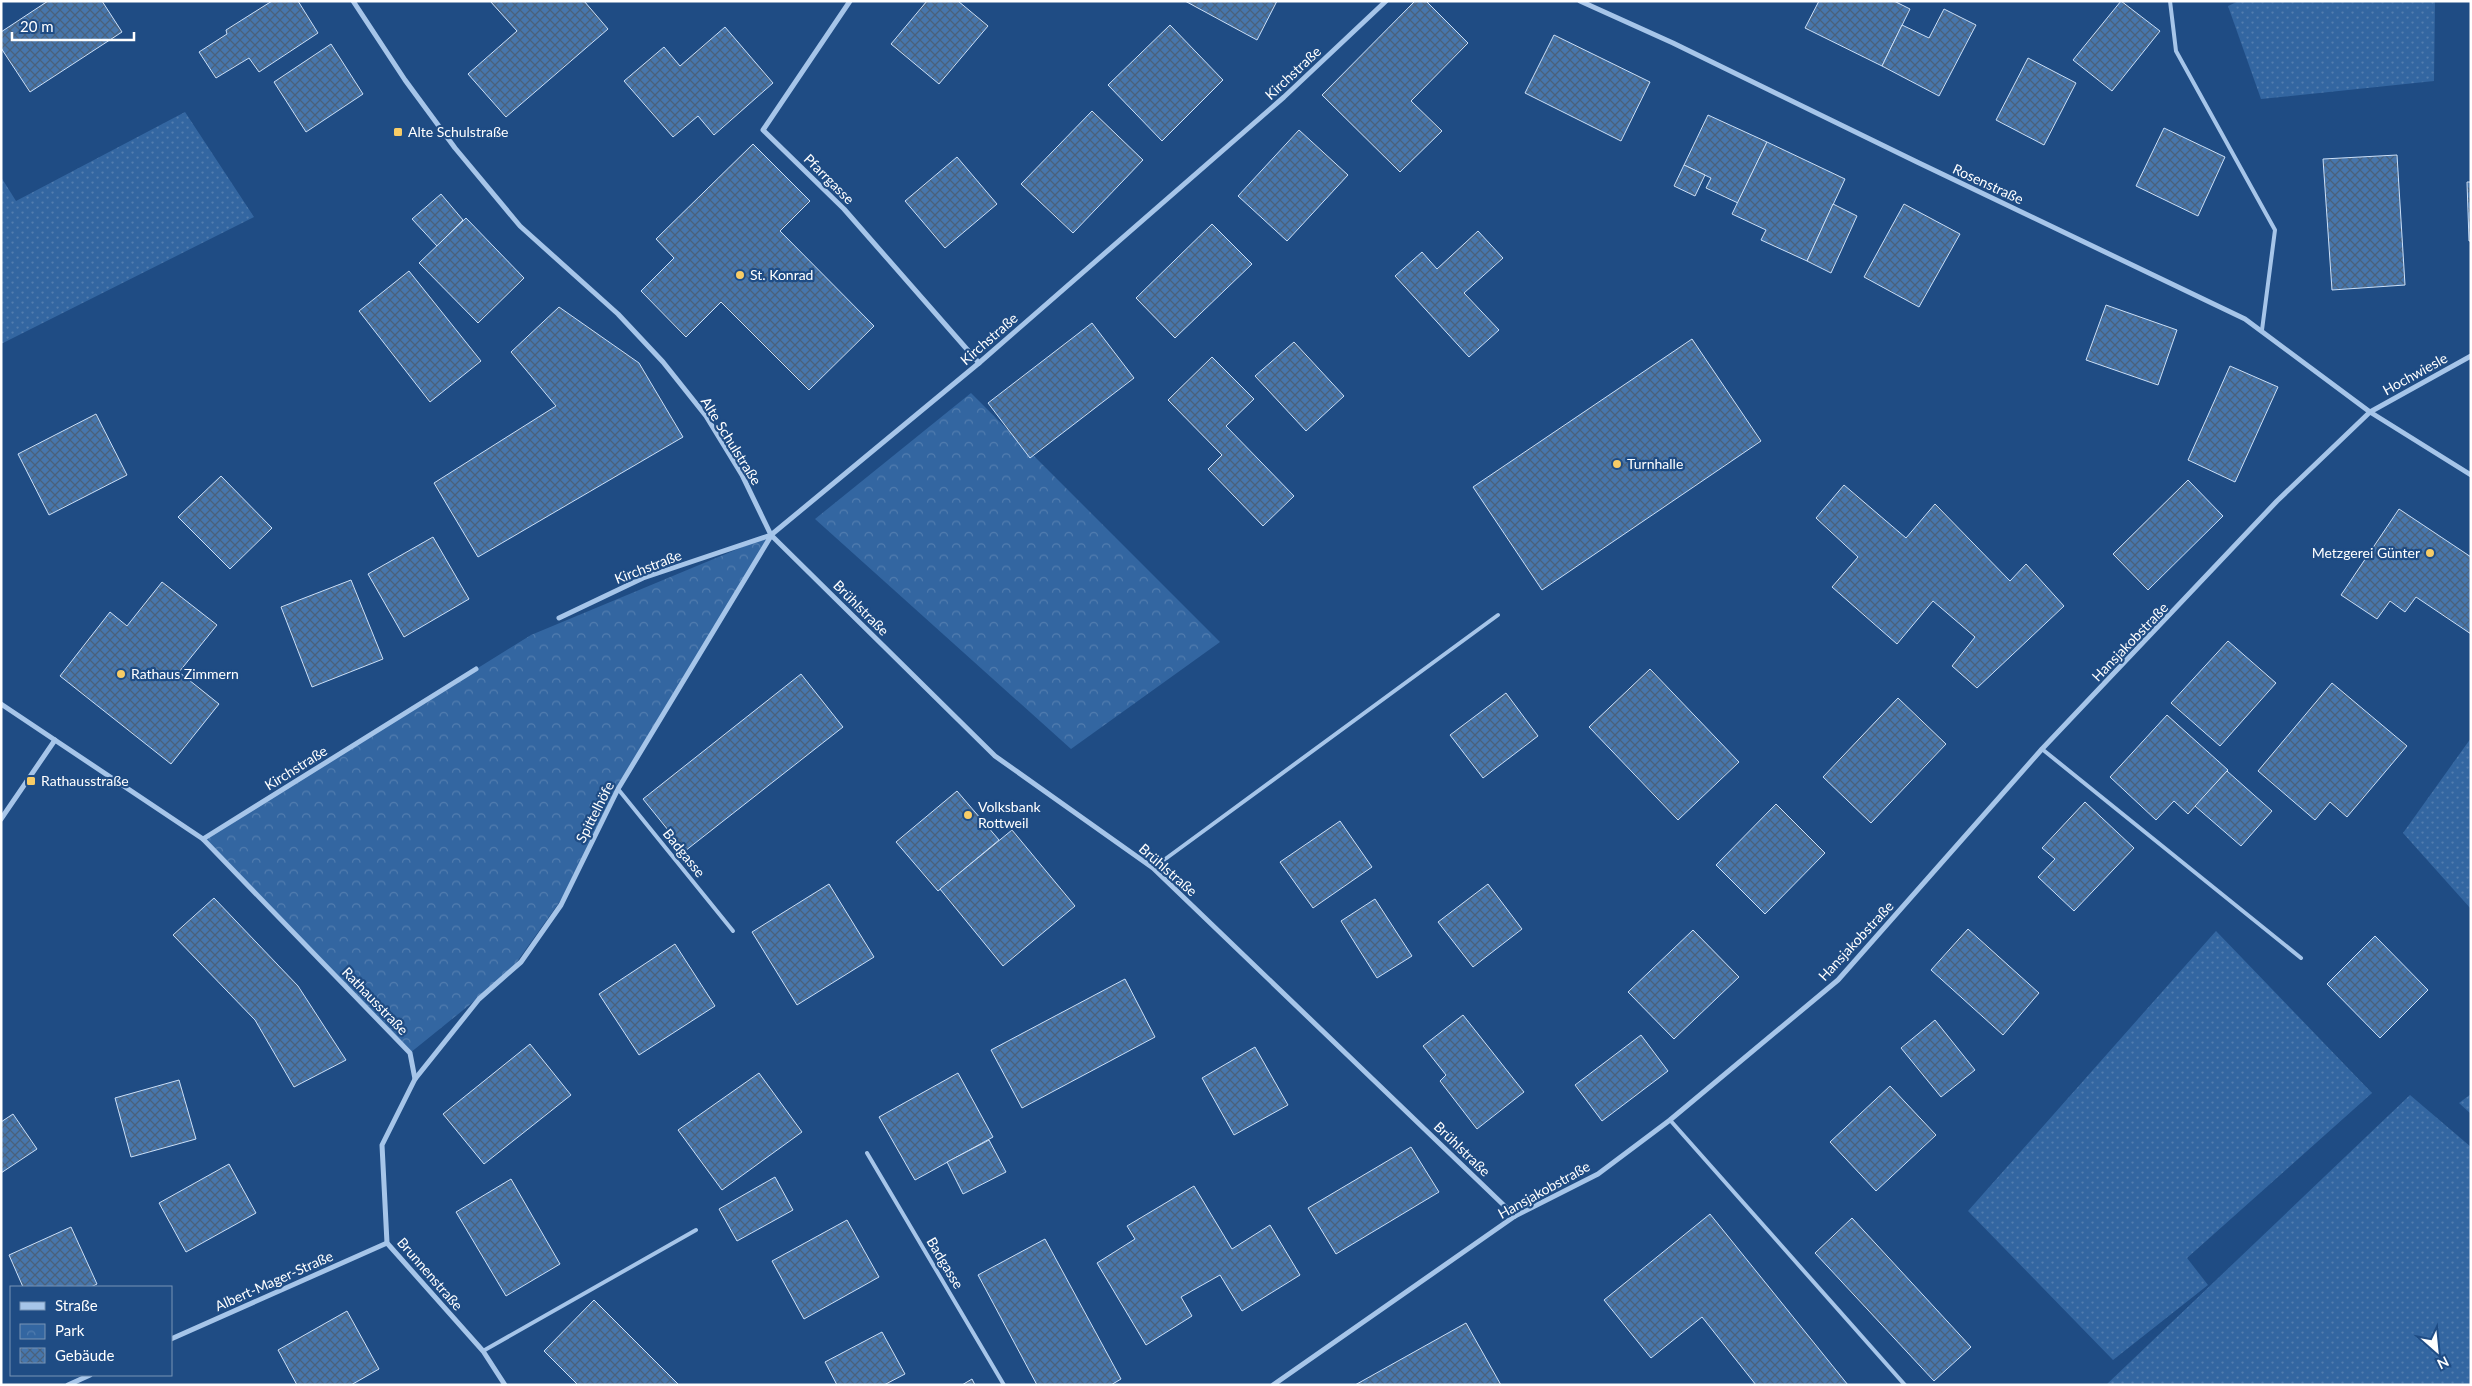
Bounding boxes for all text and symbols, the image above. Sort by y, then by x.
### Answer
scale bar [12,10,135,42]
text: 20 m [20,17,54,35]
street label: Kirchstraße [1261,42,1324,103]
place label: Alte Schulstraße [408,123,508,140]
marker: Alte Schulstraße [392,126,404,138]
street label: Pfarrgasse [801,150,858,207]
street label: Rosenstraße [1950,160,2026,207]
place label: St. Konrad [750,266,813,283]
marker: St. Konrad [734,269,746,281]
street label: Kirchstraße [956,309,1021,368]
street label: Hochwiesle [2379,349,2450,398]
street label: Alte Schulstraße [698,394,765,488]
place label: Turnhalle [1627,455,1683,472]
marker: Turnhalle [1611,458,1623,470]
place label: Metzgerei Günter [2312,544,2420,561]
street label: Kirchstraße [612,546,684,587]
marker: Metzgerei Günter [2424,547,2436,559]
street label: Brühlstraße [830,576,893,639]
street label: Hansjakobstraße [2088,599,2171,684]
place label: Rathaus Zimmern [131,665,239,682]
marker: Rathaus Zimmern [115,668,127,680]
street label: Kirchstraße [261,742,330,793]
place label: Rathausstraße [41,772,129,789]
marker: Rathausstraße [25,775,37,787]
street label: Spittelhöfe [572,778,617,845]
place label: Volksbank Rottweil [978,798,1041,831]
marker: Volksbank Rottweil [962,809,974,821]
street label: Badgasse [660,825,709,880]
street label: Brühlstraße [1136,840,1201,899]
street label: Hansjakobstraße [1814,897,1897,984]
street label: Rathausstraße [339,963,412,1038]
street label: Brühlstraße [1431,1118,1494,1180]
street label: Hansjakobstraße [1495,1157,1593,1222]
street label: Brunnenstraße [394,1234,467,1314]
street label: Badgasse [923,1234,968,1292]
street label: Albert-Mager-Straße [212,1247,335,1314]
legend [10,1286,172,1376]
text: Straße [55,1296,98,1314]
text: Park [55,1321,85,1339]
north arrow [2412,1326,2462,1376]
text: Gebäude [55,1346,114,1364]
text: N [2434,1353,2452,1373]

